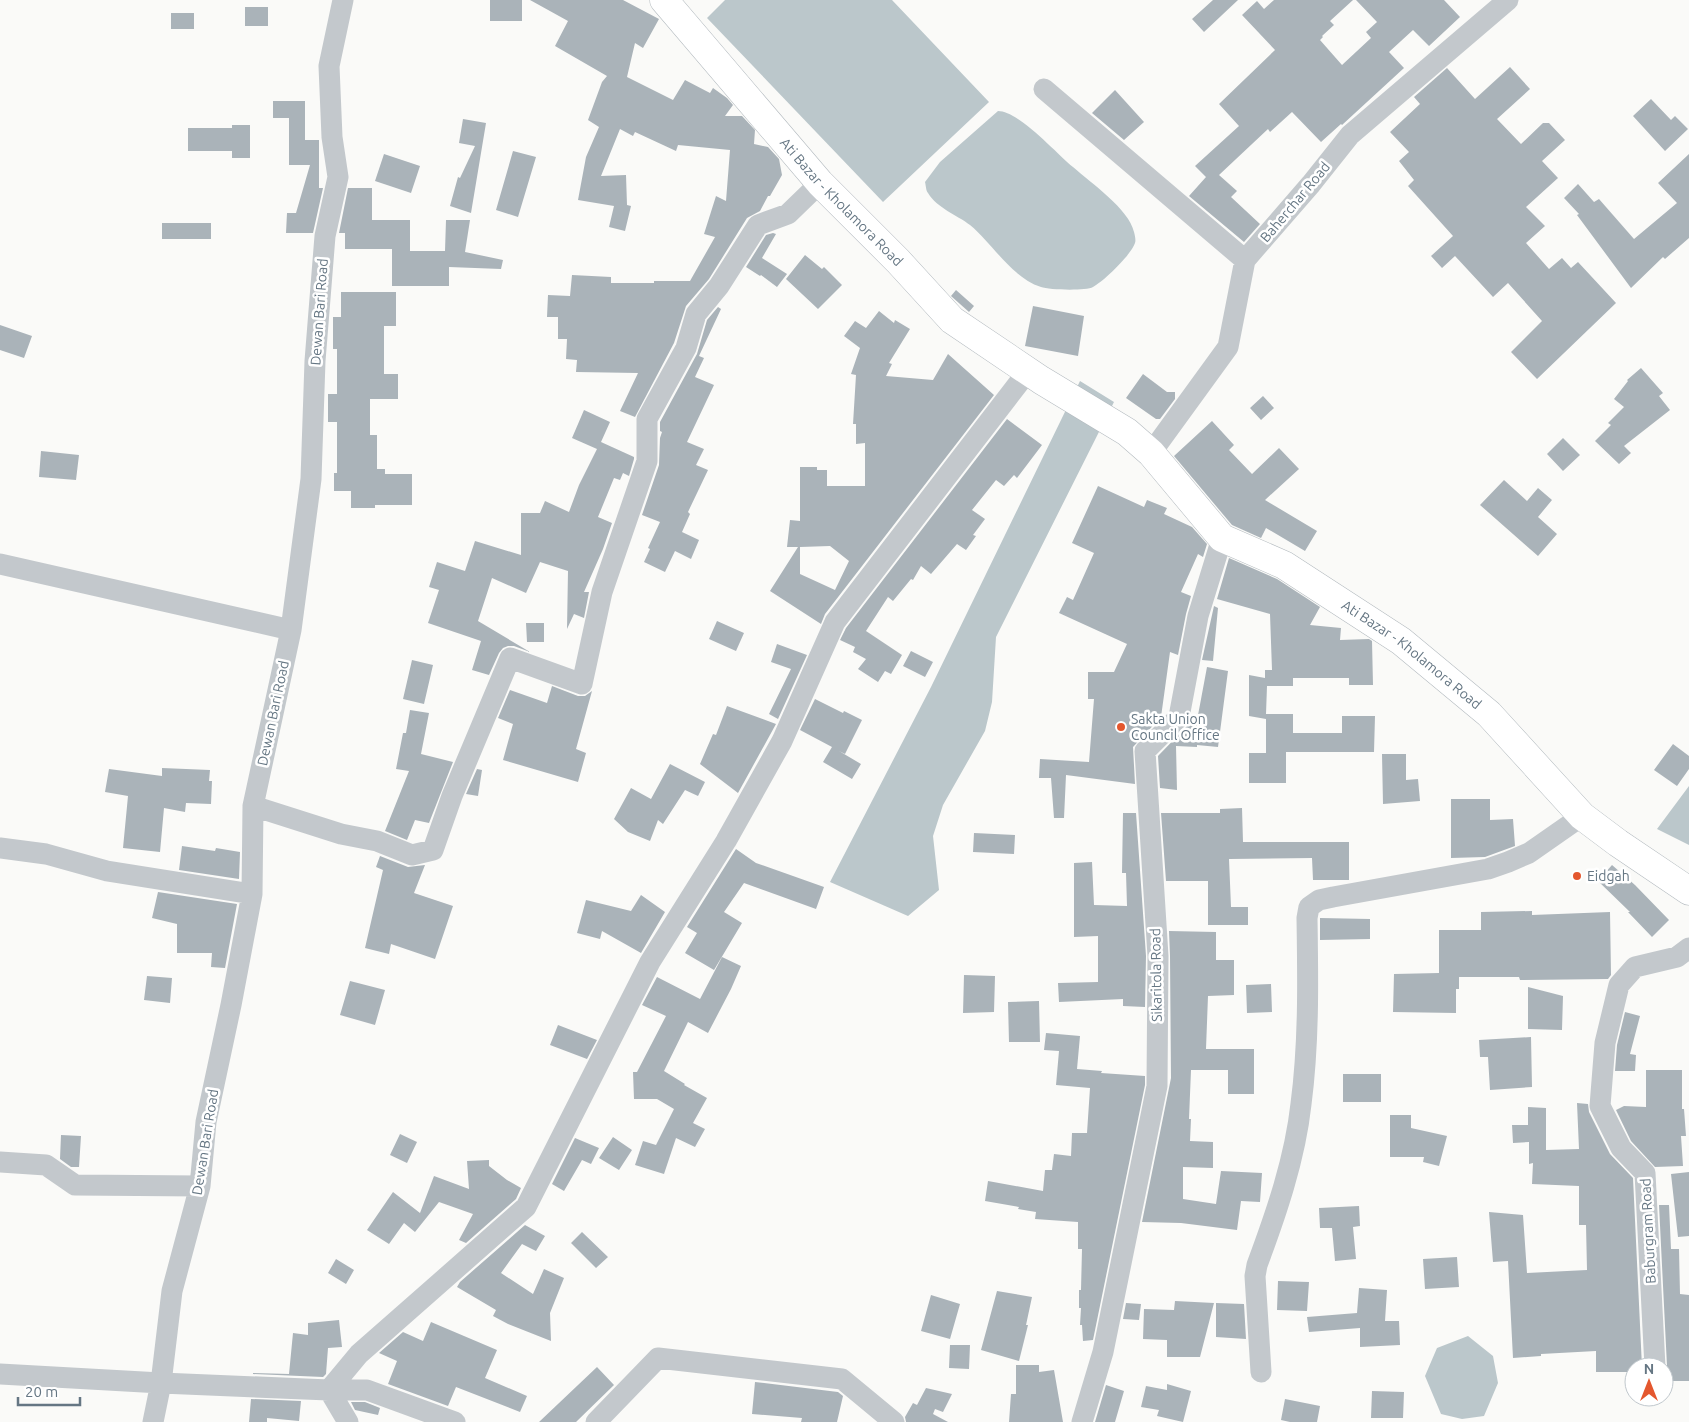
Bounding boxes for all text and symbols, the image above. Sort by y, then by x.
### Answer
street label: Ati Bazar - Kholamora Road [777,135,906,269]
street label: Baherchar Road [1257,159,1333,245]
street label: Dewan Bari Road [307,258,331,366]
street label: Ati Bazar - Kholamora Road [1339,597,1485,712]
street label: Dewan Bari Road [254,659,292,767]
place label: Sakta Union Council Office [1131,711,1220,743]
marker: Sakta Union Council Office [1115,721,1127,733]
place label: Eidgah [1587,868,1630,884]
marker: Eidgah [1571,870,1583,882]
street label: Sikaritola Road [1147,928,1165,1022]
street label: Dewan Bari Road [189,1088,221,1196]
street label: Baburgram Road [1637,1178,1659,1284]
north arrow [1624,1357,1674,1407]
text: N [1644,1361,1654,1377]
scale bar [18,1374,80,1406]
text: 20 m [25,1383,58,1400]

